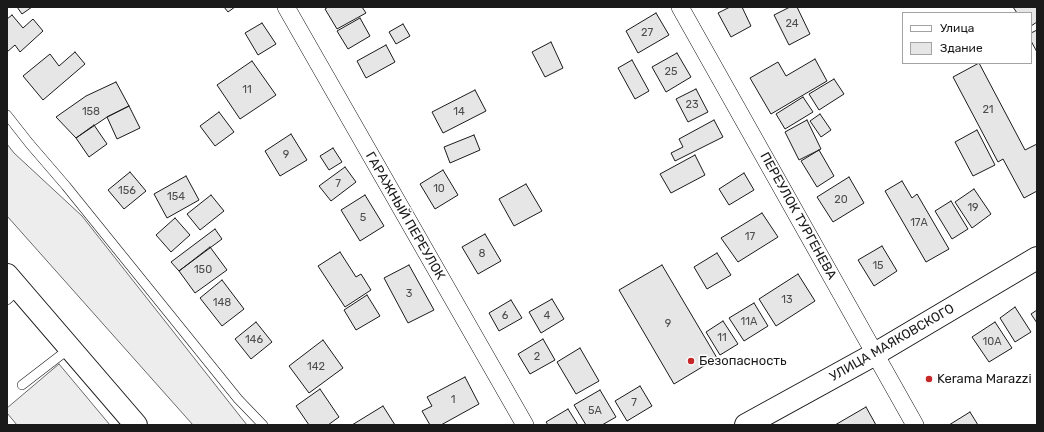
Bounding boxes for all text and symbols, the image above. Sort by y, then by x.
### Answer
legend [902,12,1032,64]
house number: 24 [785,17,799,31]
text: Улица [940,21,974,35]
house number: 27 [641,26,653,40]
text: Здание [940,41,983,55]
house number: 25 [665,65,677,79]
house number: 11 [242,83,252,97]
house number: 23 [685,98,699,112]
house number: 21 [982,103,994,117]
house number: 158 [82,105,100,119]
house number: 14 [453,105,465,119]
house number: 9 [283,148,289,162]
street label: ГАРАЖНЫЙ ПЕРЕУЛОК [362,149,448,283]
street label: ПЕРЕУЛОК ТУРГЕНЕВА [757,150,839,282]
house number: 7 [335,177,341,191]
house number: 10 [433,182,445,196]
house number: 156 [118,184,136,198]
house number: 154 [167,190,185,204]
house number: 20 [834,193,848,207]
house number: 19 [967,201,979,215]
house number: 5 [360,211,366,225]
house number: 17А [910,216,928,230]
house number: 17 [745,230,755,244]
house number: 8 [479,247,485,261]
house number: 15 [872,259,884,273]
house number: 150 [194,263,212,277]
house number: 3 [406,287,412,301]
house number: 13 [781,293,793,307]
house number: 148 [213,296,231,310]
street label: УЛИЦА МАЯКОВСКОГО [827,301,957,385]
house number: 6 [502,309,508,323]
house number: 4 [544,309,550,323]
house number: 11А [741,315,757,329]
house number: 9 [665,317,671,331]
house number: 11 [717,331,727,345]
house number: 146 [245,333,263,347]
house number: 10А [982,335,1002,349]
house number: 2 [534,350,540,364]
place label: Безопасность [699,353,786,369]
marker: Безопасность [686,356,696,366]
house number: 142 [307,360,325,374]
place label: Kerama Marazzi [937,371,1032,387]
marker: Kerama Marazzi [924,374,934,384]
house number: 1 [451,393,455,407]
house number: 7 [631,396,637,410]
house number: 5А [588,404,602,418]

